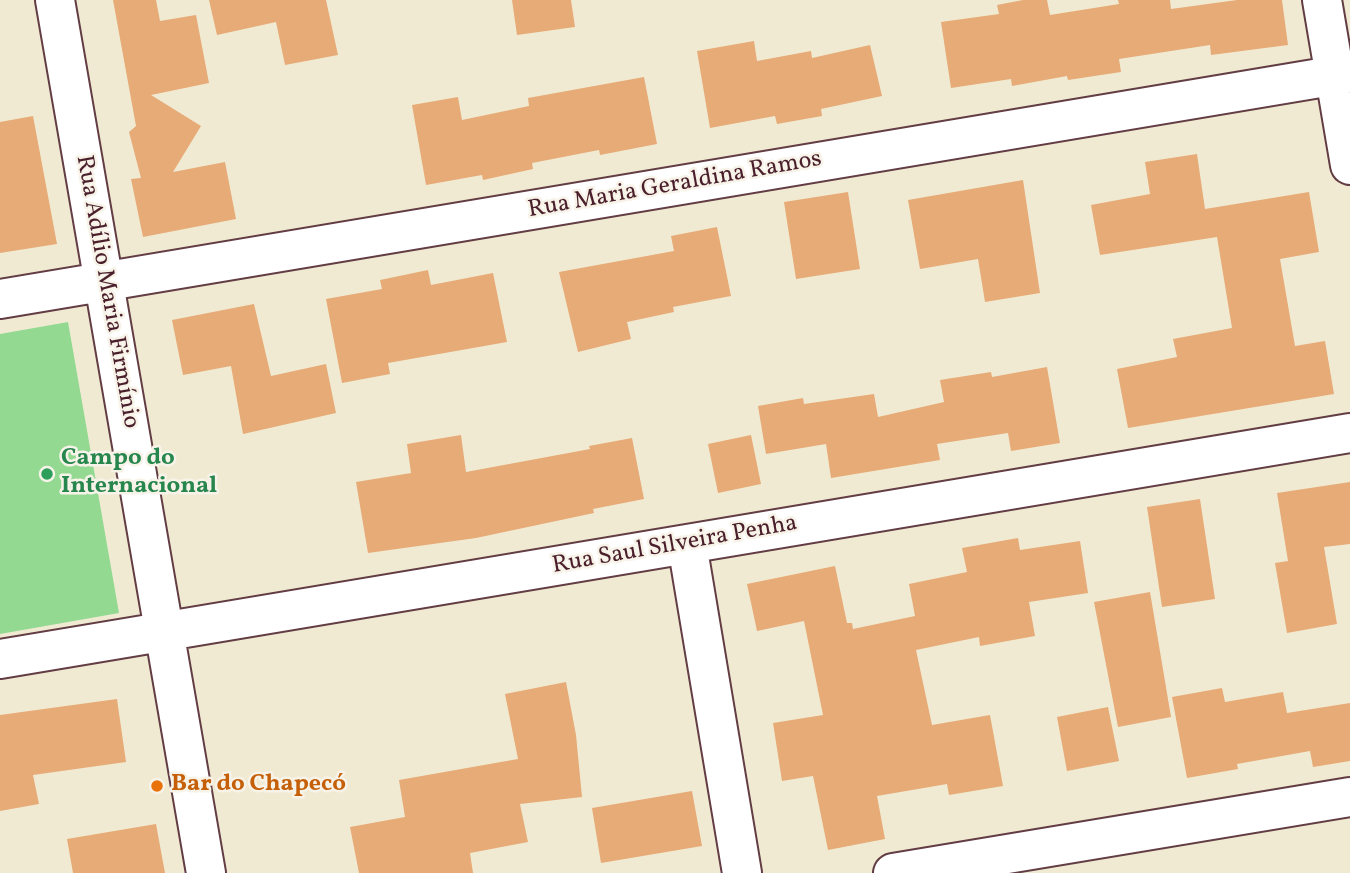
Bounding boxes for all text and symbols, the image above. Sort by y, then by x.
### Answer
street label: Rua Maria Geraldina Ramos [526,146,824,226]
street label: Rua Adílio Maria Firmínio [68,153,144,431]
place label: Campo do Internacional [61,446,217,502]
marker: Campo do Internacional [39,466,55,482]
street label: Rua Saul Silveira Penha [550,510,800,582]
place label: Bar do Chapecó [171,772,346,800]
marker: Bar do Chapecó [149,778,165,794]

